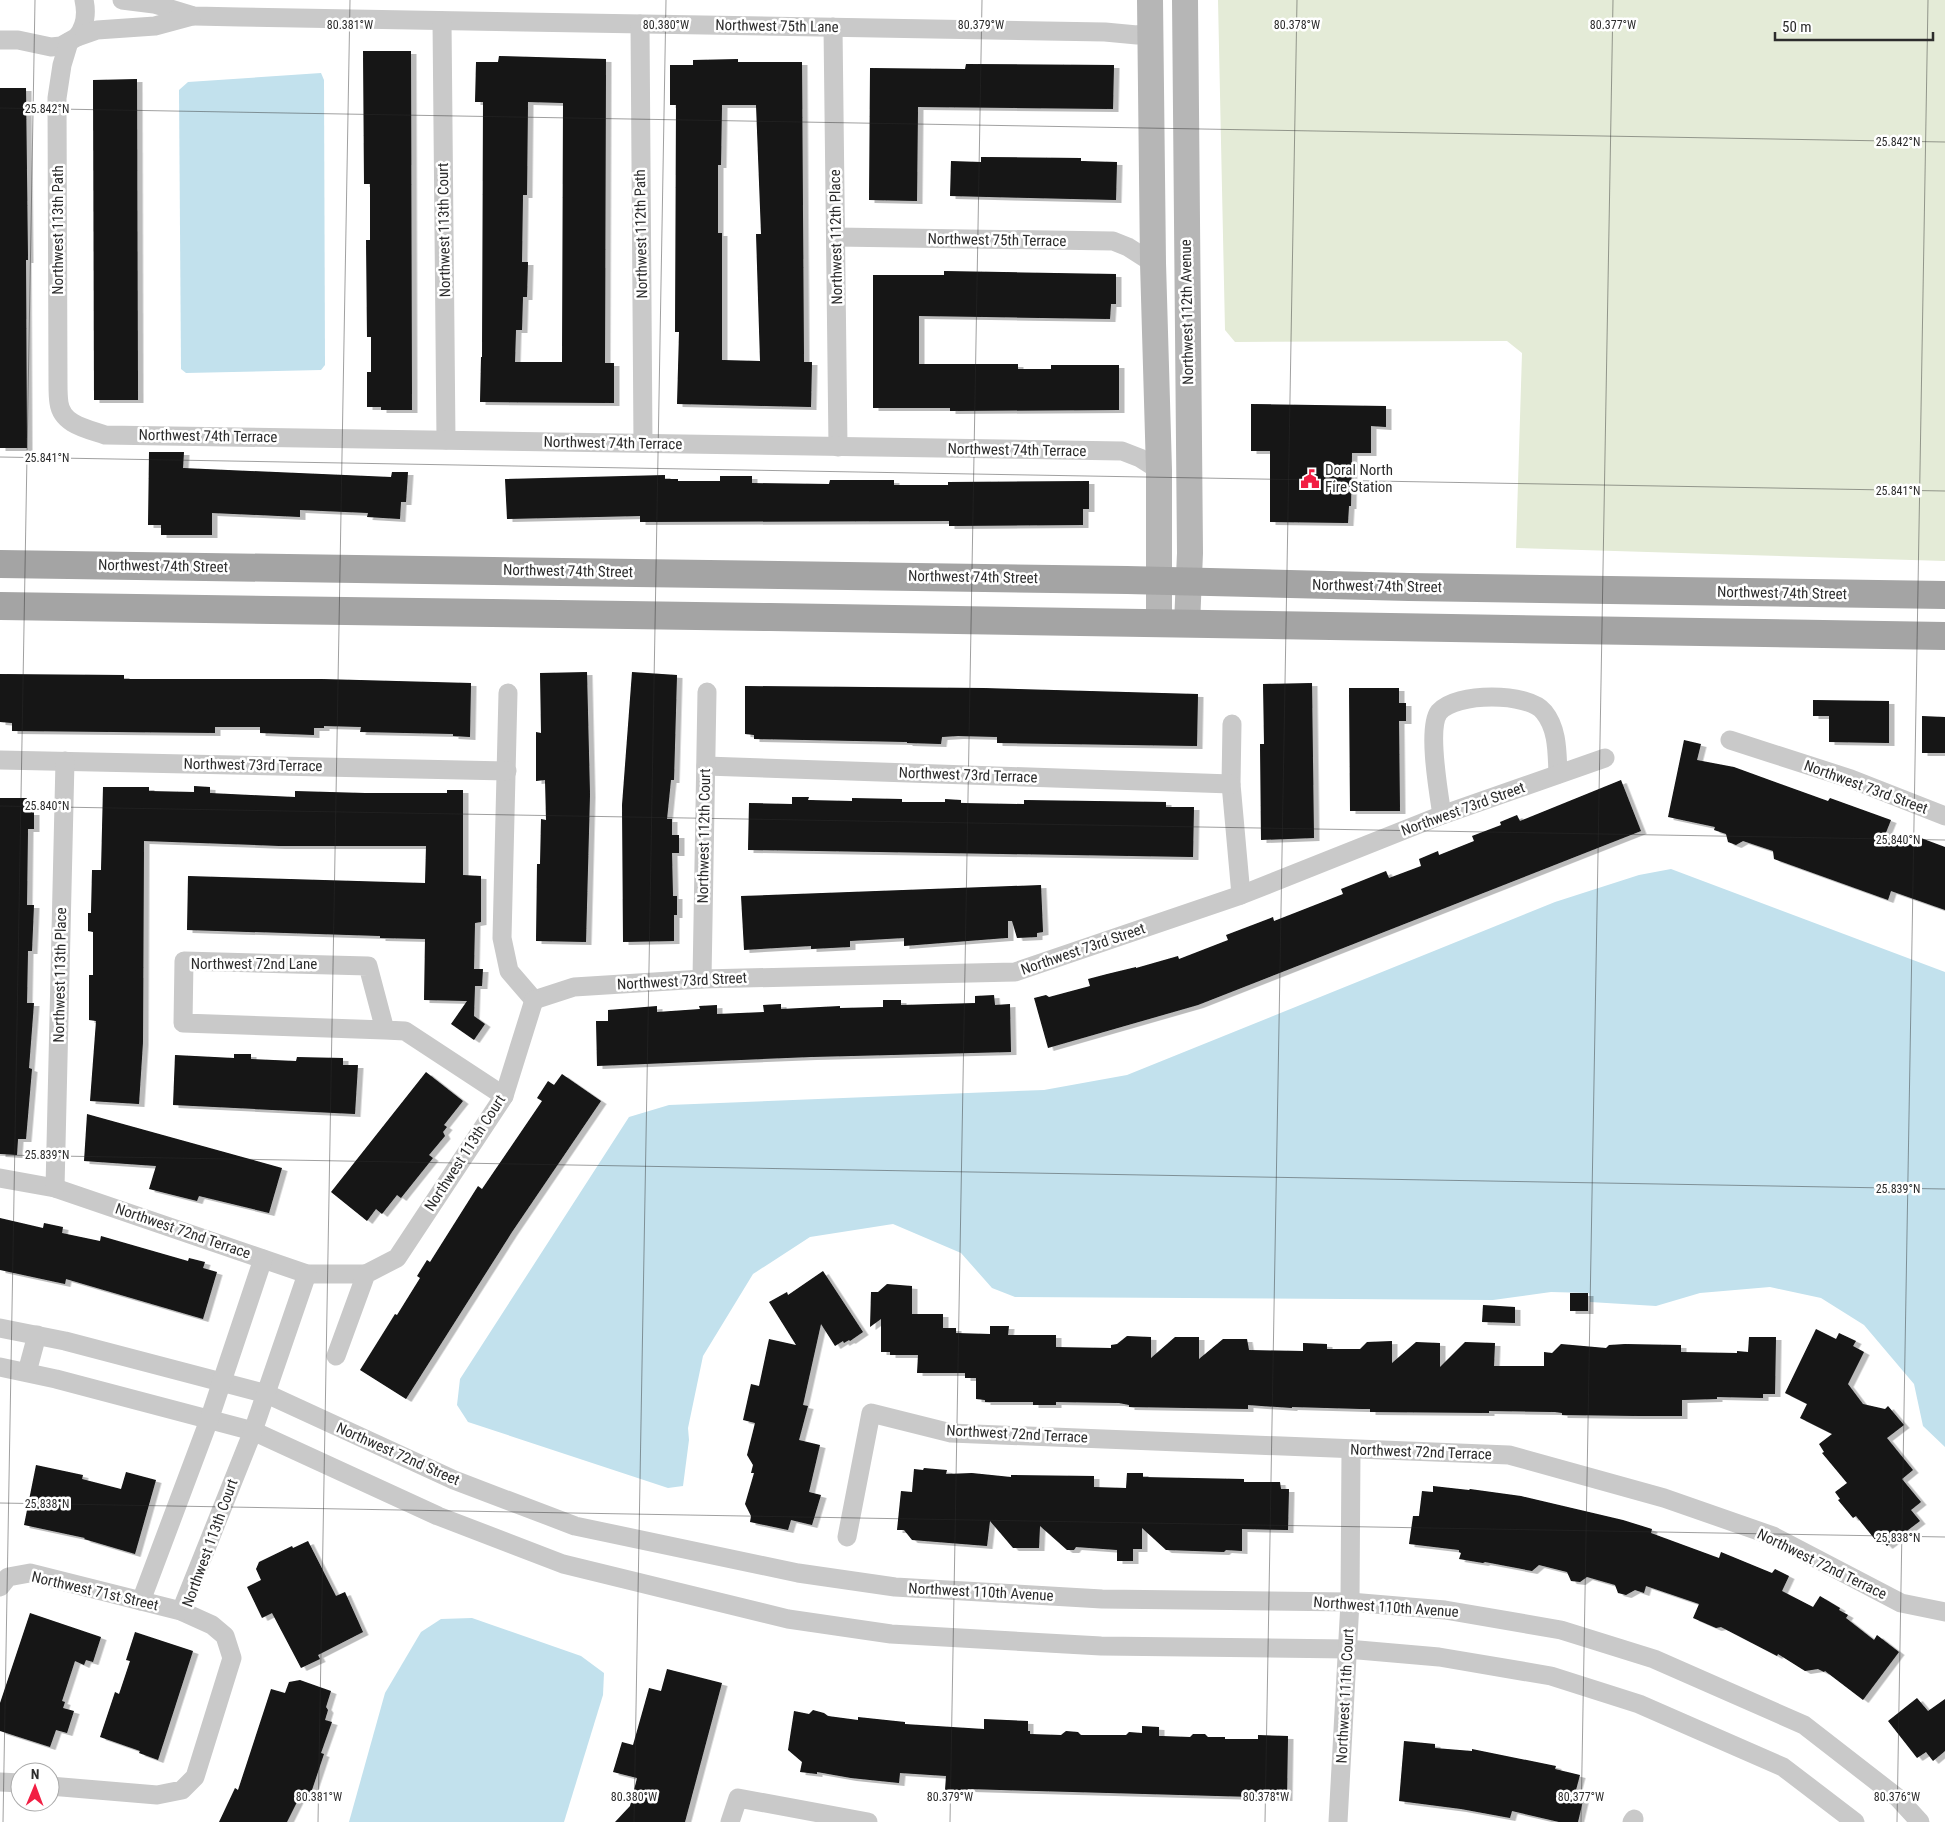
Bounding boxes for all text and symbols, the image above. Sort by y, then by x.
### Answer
scale bar [1775,10,1932,42]
street label: Northwest 75th Lane [715,16,839,36]
text: 80.381°W [327,18,373,32]
text: 80.380°W [643,18,689,32]
text: 80.379°W [958,18,1004,32]
text: 80.378°W [1274,18,1320,32]
text: 80.377°W [1590,18,1636,32]
text: 50 m [1782,18,1812,36]
text: 25.842°N [25,102,69,116]
text: 25.842°N [1876,135,1920,149]
street label: Northwest 113th Court [434,162,454,298]
street label: Northwest 113th Path [49,165,67,295]
street label: Northwest 112th Path [631,169,651,299]
street label: Northwest 112th Place [826,169,846,305]
street label: Northwest 75th Terrace [928,230,1066,250]
street label: Northwest 112th Avenue [1177,239,1197,385]
street label: Northwest 74th Terrace [139,426,277,446]
street label: Northwest 74th Terrace [544,433,682,453]
street label: Northwest 74th Terrace [948,440,1086,460]
text: 25.841°N [25,451,69,465]
place label: Doral North Fire Station [1325,461,1393,496]
public building icon: Doral North Fire Station [1299,468,1321,490]
text: 25.841°N [1876,484,1920,498]
street label: Northwest 74th Street [98,556,228,576]
street label: Northwest 74th Street [503,561,633,581]
street label: Northwest 74th Street [908,567,1038,587]
street label: Northwest 74th Street [1312,576,1442,596]
street label: Northwest 74th Street [1717,583,1847,603]
street label: Northwest 73rd Terrace [183,755,323,775]
street label: Northwest 73rd Street [1802,756,1930,818]
street label: Northwest 73rd Terrace [898,764,1038,786]
street label: Northwest 112th Court [694,768,714,904]
street label: Northwest 73rd Street [1399,778,1527,840]
text: 25.840°N [25,799,69,813]
text: 25.840°N [1876,833,1920,847]
street label: Northwest 113th Place [50,907,70,1043]
street label: Northwest 73rd Street [1019,919,1147,979]
street label: Northwest 72nd Lane [191,955,317,973]
street label: Northwest 73rd Street [617,969,747,993]
street label: Northwest 113th Court [421,1092,509,1214]
text: 25.839°N [25,1148,69,1162]
text: 25.839°N [1876,1182,1920,1196]
street label: Northwest 72nd Terrace [113,1199,253,1263]
street label: Northwest 72nd Street [334,1419,462,1489]
street label: Northwest 72nd Terrace [946,1421,1088,1447]
street label: Northwest 72nd Terrace [1350,1441,1492,1463]
street label: Northwest 113th Court [178,1477,242,1609]
text: 25.838°N [25,1497,69,1511]
street label: Northwest 72nd Terrace [1754,1525,1890,1603]
text: 25.838°N [1876,1531,1920,1545]
street label: Northwest 71st Street [30,1568,160,1614]
street label: Northwest 110th Avenue [908,1579,1054,1605]
street label: Northwest 110th Avenue [1313,1593,1459,1621]
street label: Northwest 111th Court [1332,1628,1358,1764]
north arrow [10,1762,60,1812]
text: N [31,1766,40,1782]
text: 80.381°W [296,1790,342,1804]
text: 80.380°W [611,1790,657,1804]
text: 80.379°W [927,1790,973,1804]
text: 80.378°W [1243,1790,1289,1804]
text: 80.377°W [1558,1790,1604,1804]
text: 80.376°W [1874,1790,1920,1804]

